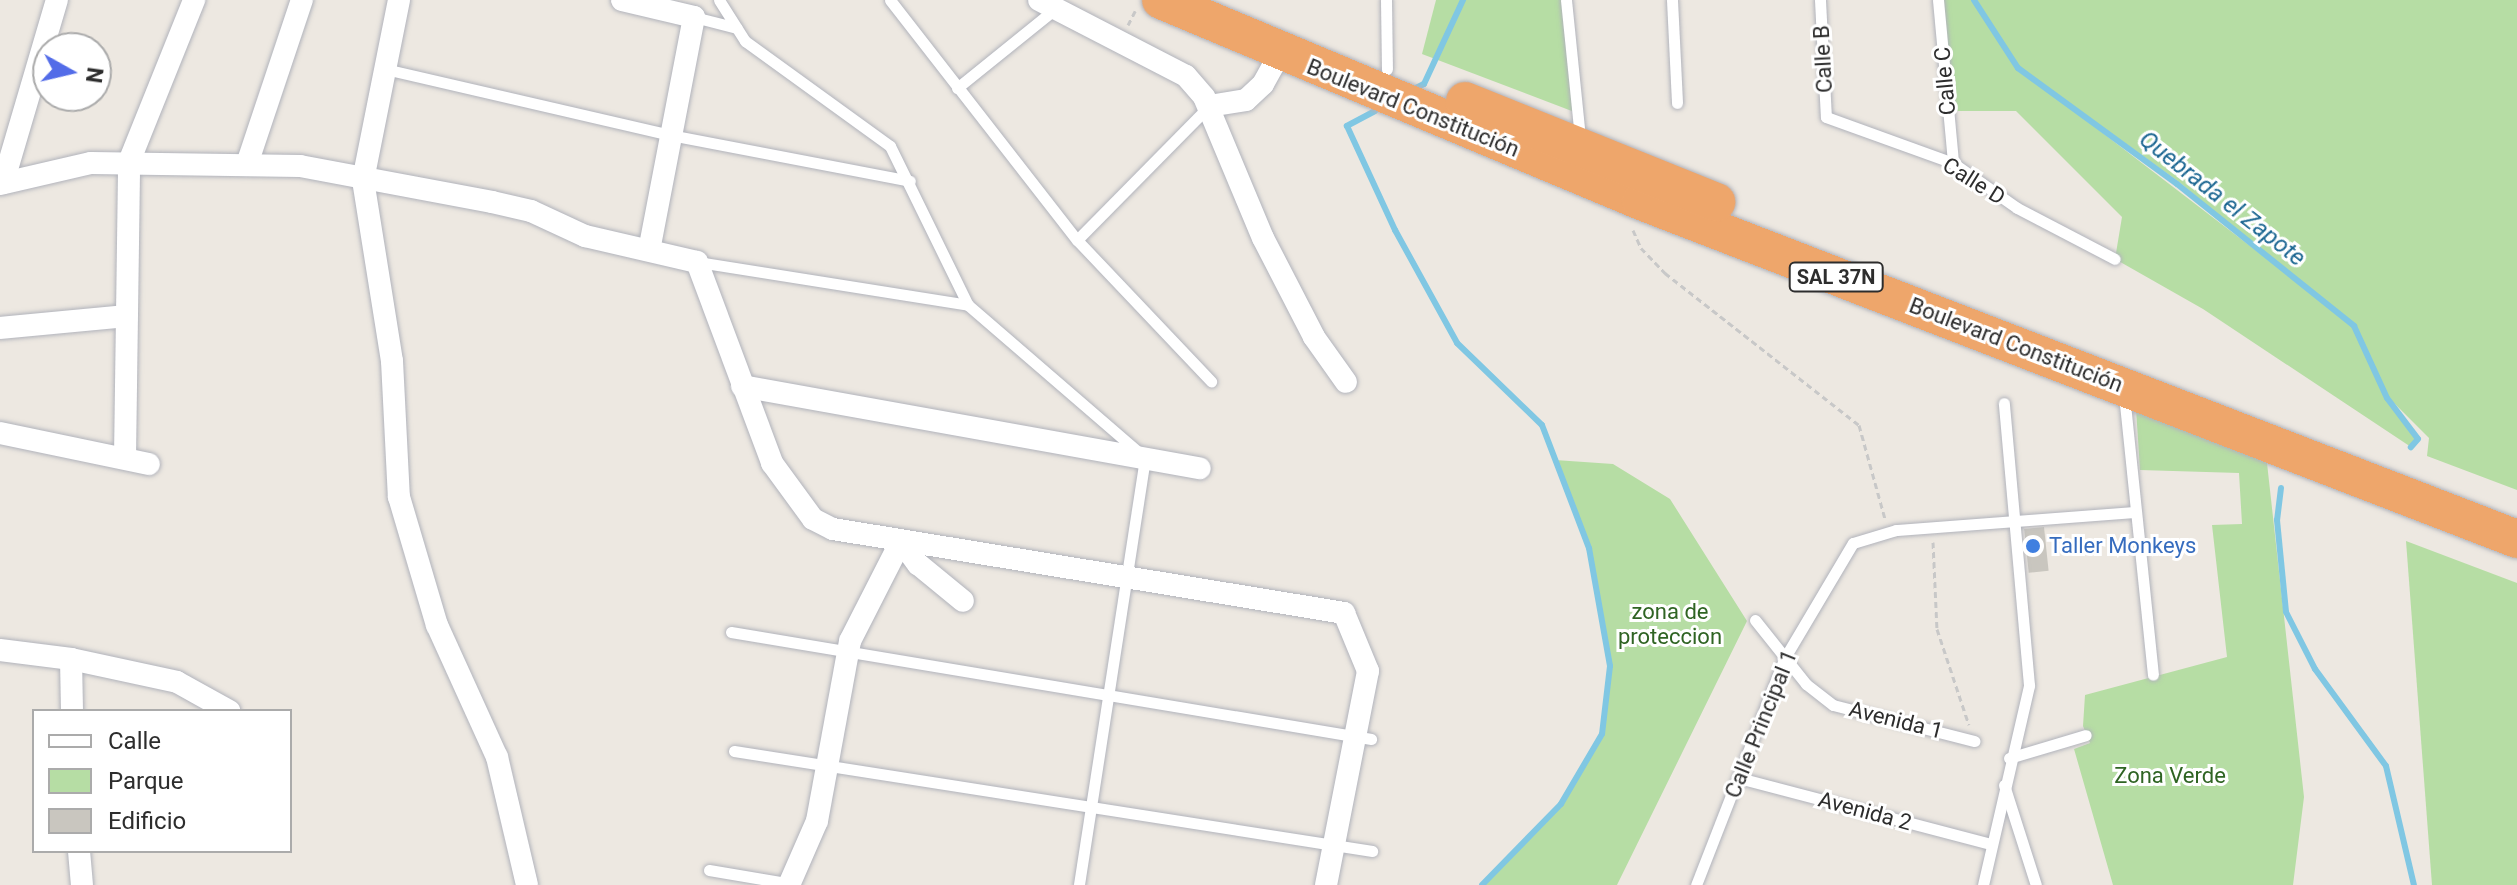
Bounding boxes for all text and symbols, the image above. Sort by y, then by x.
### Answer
street label: Calle B [1808,24,1838,94]
north arrow [32,32,112,112]
street label: Calle C [1929,46,1961,116]
street label: Boulevard Constitución [1303,53,1523,163]
text: N [81,66,108,85]
water label: Quebrada el Zapote [2133,125,2311,273]
street label: Calle D [1938,152,2010,210]
road number: SAL 37N [1788,261,1884,293]
street label: Boulevard Constitución [1905,292,2127,398]
place label: Taller Monkeys [2049,533,2196,559]
marker: Taller Monkeys [2024,537,2042,555]
park label: zona de proteccion [1618,598,1722,650]
street label: Calle Principal 1 [1719,646,1803,802]
street label: Avenida 1 [1846,696,1946,744]
legend [32,709,292,853]
text: Calle [108,727,161,755]
park label: Zona Verde [2114,763,2226,789]
text: Parque [108,767,184,795]
street label: Avenida 2 [1815,786,1915,836]
text: Edificio [108,807,186,835]

